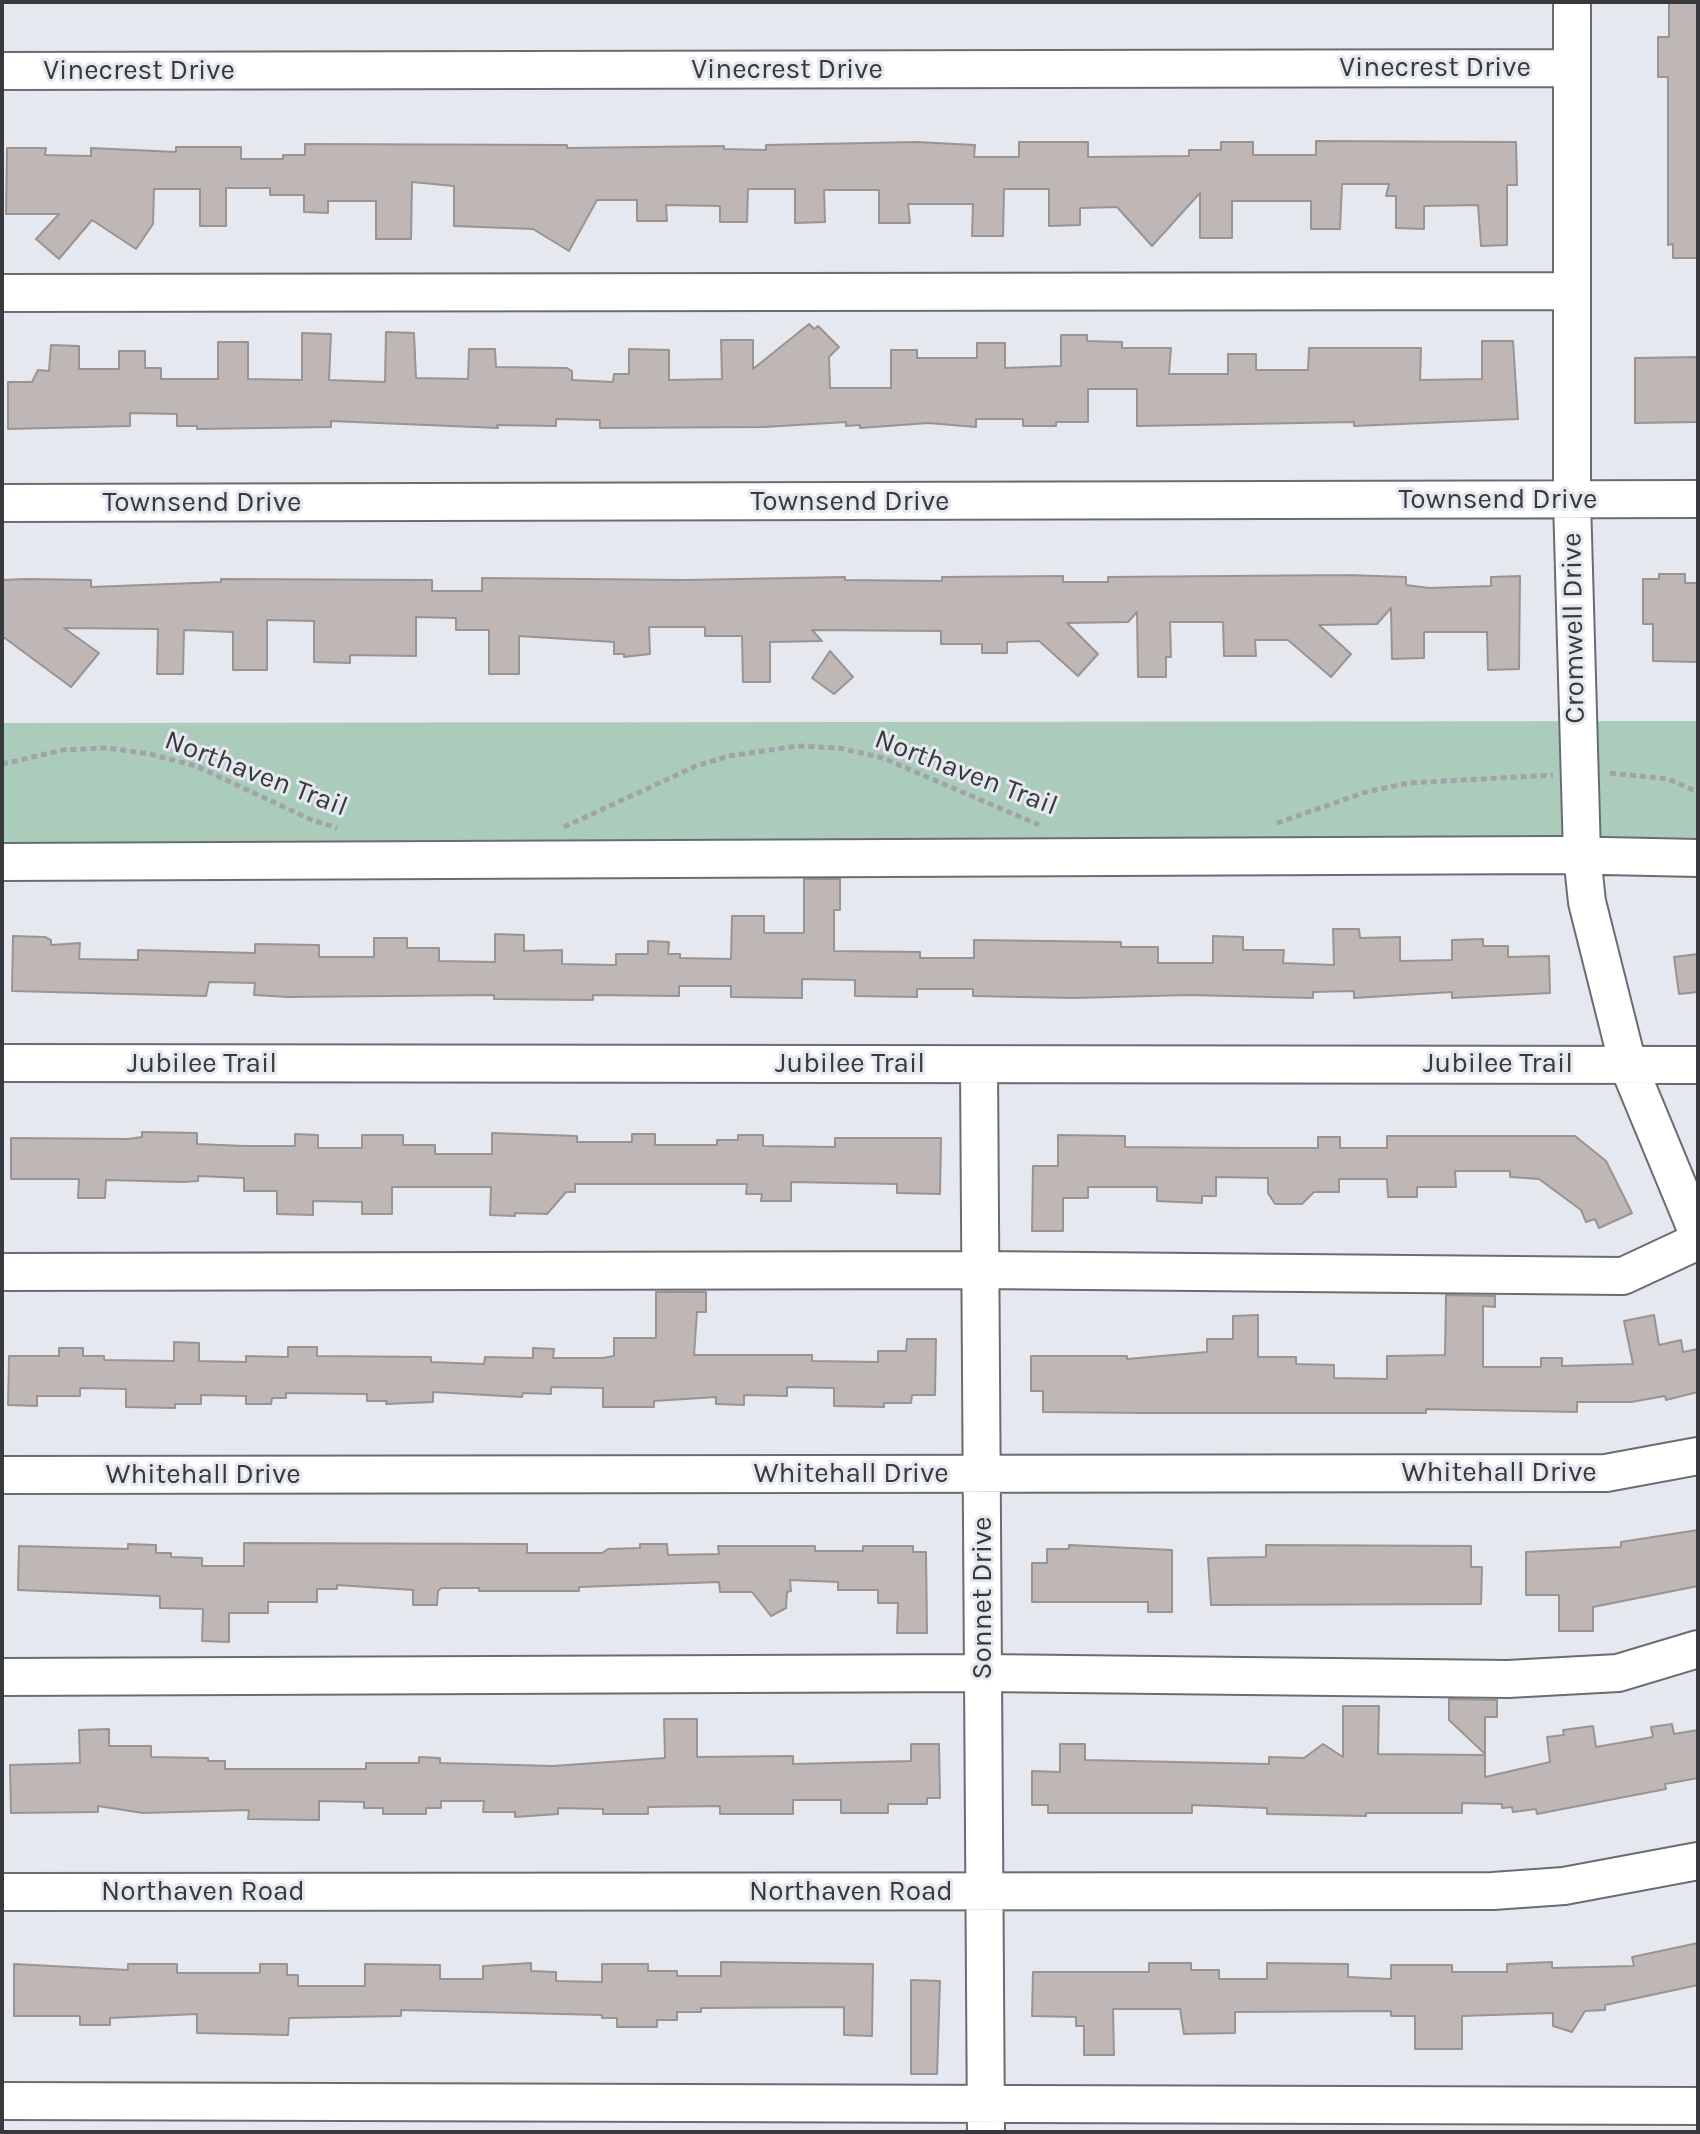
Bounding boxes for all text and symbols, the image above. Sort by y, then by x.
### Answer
street label: Vinecrest Drive [1339,51,1531,85]
street label: Vinecrest Drive [691,53,883,87]
street label: Vinecrest Drive [43,54,235,88]
street label: Townsend Drive [1399,483,1597,517]
street label: Townsend Drive [751,485,949,519]
street label: Townsend Drive [103,486,301,520]
street label: Cromwell Drive [1556,532,1592,724]
street label: Northaven Trail [870,723,1062,823]
street label: Northaven Trail [160,724,352,824]
street label: Jubilee Trail [127,1047,277,1081]
street label: Jubilee Trail [775,1047,925,1081]
street label: Jubilee Trail [1423,1047,1573,1081]
street label: Whitehall Drive [1401,1456,1597,1490]
street label: Whitehall Drive [753,1457,949,1491]
street label: Whitehall Drive [105,1458,301,1492]
street label: Sonnet Drive [966,1517,1000,1679]
street label: Northaven Road [101,1875,305,1909]
street label: Northaven Road [749,1875,953,1909]

